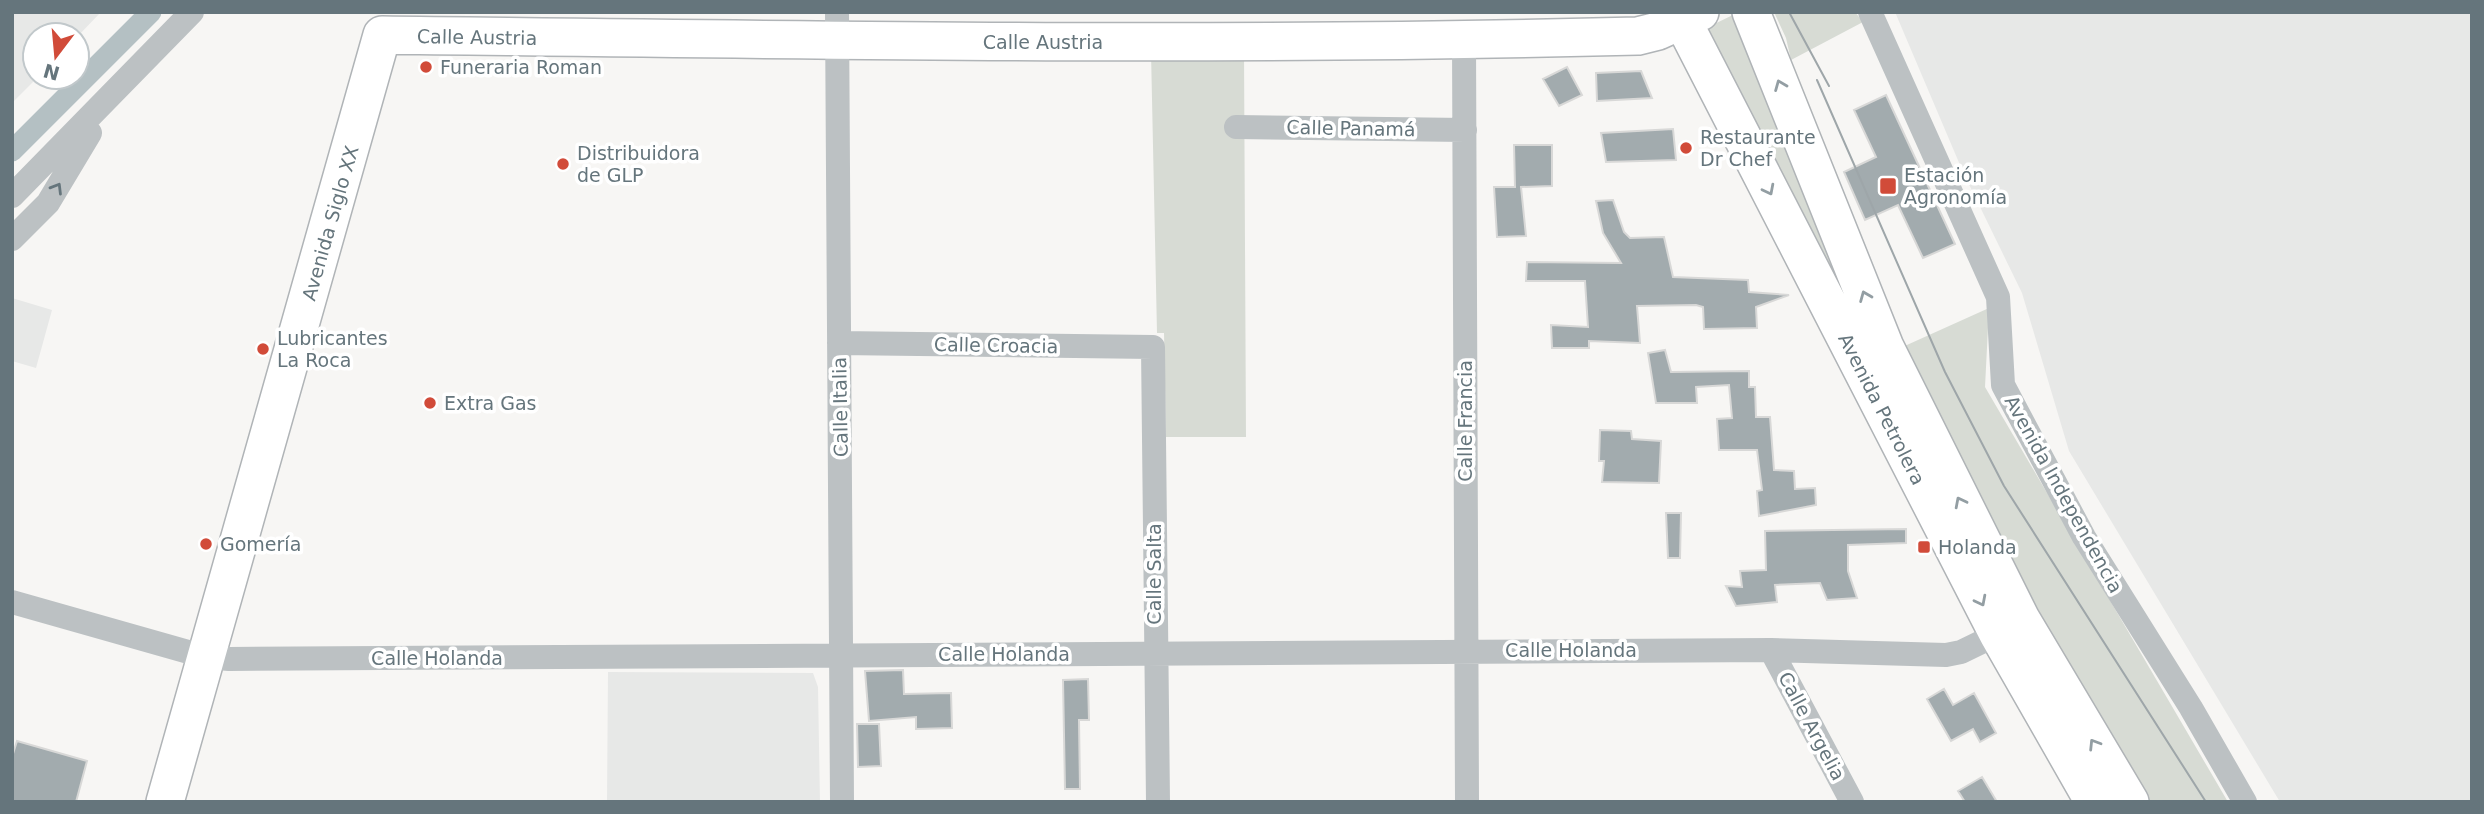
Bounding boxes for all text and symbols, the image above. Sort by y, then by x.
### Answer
north arrow [21,21,91,91]
street label: Calle Austria [417,25,537,49]
street label: Calle Austria [983,31,1103,53]
place label: Funeraria Roman [440,56,602,78]
marker: Funeraria Roman [418,59,434,75]
text: N [41,60,62,85]
one-way arrow [1774,79,1788,91]
street label: Calle Panamá [1286,116,1416,140]
place label: Restaurante Dr Chef [1700,126,1816,170]
marker: Restaurante Dr Chef [1678,140,1694,156]
place label: Distribuidora de GLP [577,142,700,186]
street label: Avenida Siglo XX [297,143,363,303]
marker: Distribuidora de GLP [555,156,571,172]
place label: Estación Agronomía [1904,164,2007,208]
marker: Estación Agronomía [1878,176,1898,196]
one-way arrow [48,182,61,195]
one-way arrow [1761,183,1774,195]
one-way arrow [1859,290,1873,302]
place label: Lubricantes La Roca [277,327,388,371]
street label: Avenida Petrolera [1834,329,1930,489]
street label: Calle Croacia [934,333,1058,357]
marker: Lubricantes La Roca [255,341,271,357]
street label: Calle Italia [828,357,852,457]
street label: Calle Francia [1454,360,1476,482]
street label: Avenida Independencia [2001,391,2127,597]
place label: Extra Gas [444,392,536,414]
marker: Extra Gas [422,395,438,411]
one-way arrow [1955,497,1969,509]
street label: Calle Salta [1143,523,1165,625]
place label: Gomería [220,533,301,555]
marker: Gomería [198,536,214,552]
place label: Holanda [1938,536,2017,558]
marker: Holanda [1916,539,1932,555]
one-way arrow [1973,593,1986,606]
street label: Calle Holanda [1505,639,1637,661]
street label: Calle Holanda [938,643,1070,665]
street label: Calle Holanda [371,647,503,669]
street label: Calle Argelia [1774,668,1850,784]
one-way arrow [2089,739,2102,752]

